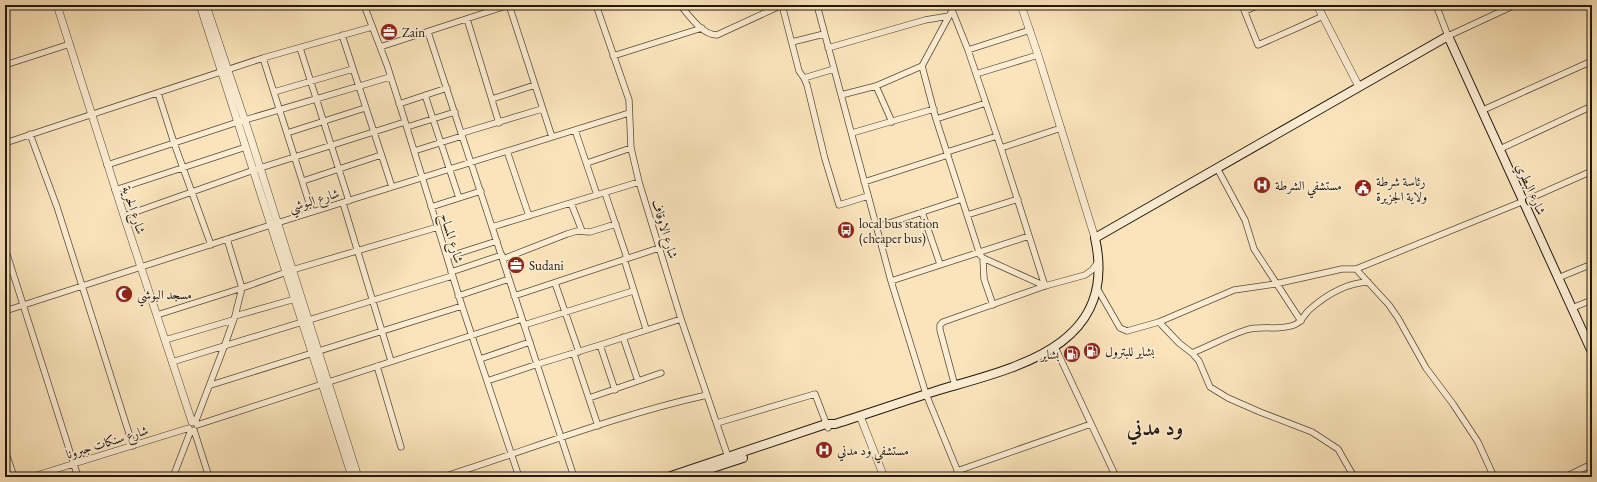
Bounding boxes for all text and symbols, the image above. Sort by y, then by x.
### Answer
office icon: Zain [379,22,399,42]
place label: Zain [402,24,425,41]
street label: شارع البطري [1509,160,1550,219]
place label: رئاسة شرطة ولاية الجزيرة [1376,173,1427,205]
hospital icon: مستشفي الشرطة [1252,175,1272,195]
place label: مستشفي الشرطة [1275,177,1342,199]
public building icon: رئاسة شرطة ولاية الجزيرة [1353,178,1373,198]
street label: شارع الحرية [115,184,150,237]
street label: شارع البوشي [287,184,342,220]
street label: شارع الاوقاف [645,197,682,262]
street label: شارع المساح [433,211,468,266]
place label: local bus station (cheaper bus) [859,215,939,247]
bus stop icon: local bus station (cheaper bus) [836,220,856,240]
office icon: Sudani [506,255,526,275]
place label: Sudani [529,257,564,274]
mosque icon: مسجد البوشي [114,284,134,304]
place label: مسجد البوشي [137,286,192,307]
fuel station icon: بشاير للبترول [1082,341,1102,361]
place label: بشاير للبترول [1105,343,1154,360]
fuel station icon: بشاير [1062,344,1082,364]
place label: بشاير [1039,346,1059,363]
district label: ود مدني [1126,414,1183,446]
street label: شارع سنكات جبرونا [64,421,151,465]
hospital icon: مستشفي ود مدني [814,440,834,460]
place label: مستشفي ود مدني [837,442,909,464]

